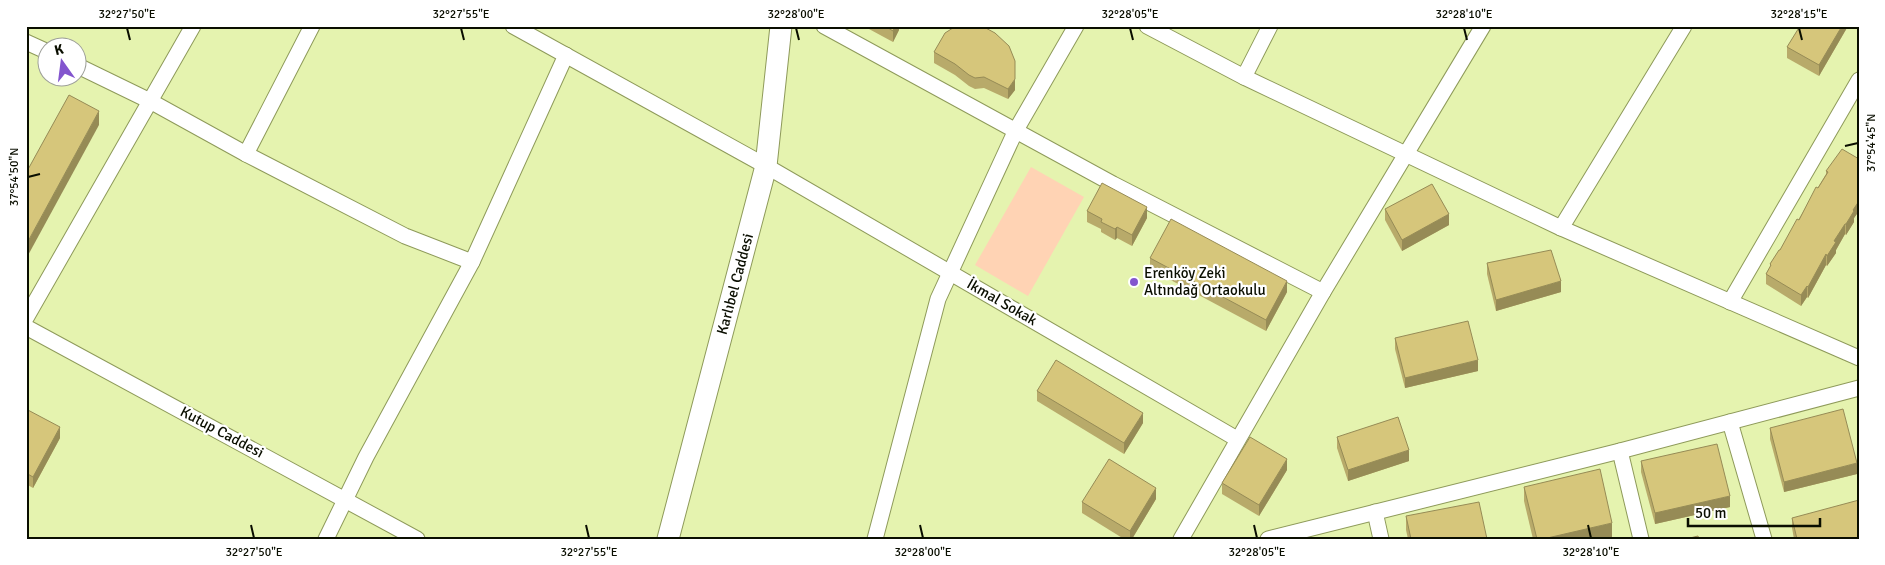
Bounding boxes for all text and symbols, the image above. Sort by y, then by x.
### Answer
text: 32°27'50"E [98,7,156,22]
text: 32°27'55"E [432,7,490,22]
text: 32°28'00"E [767,7,825,22]
text: 32°28'05"E [1101,7,1159,22]
text: 32°28'10"E [1435,7,1493,22]
text: 32°28'15"E [1770,7,1828,22]
north arrow [38,38,88,88]
text: K [53,40,66,59]
text: 37°54'45"N [1864,114,1879,172]
text: 37°54'50"N [7,148,22,206]
street label: Karlıbel Caddesi [713,231,757,337]
place label: Erenköy Zeki Altındağ Ortaokulu [1144,264,1266,299]
street label: İkmal Sokak [964,275,1041,330]
marker: Erenköy Zeki Altındağ Ortaokulu [1128,276,1140,288]
street label: Kutup Caddesi [177,402,267,462]
scale bar [1688,495,1820,527]
text: 50 m [1695,504,1726,522]
text: 32°27'50"E [225,545,283,560]
text: 32°27'55"E [560,545,618,560]
text: 32°28'00"E [894,545,952,560]
text: 32°28'05"E [1228,545,1286,560]
text: 32°28'10"E [1562,545,1620,560]

